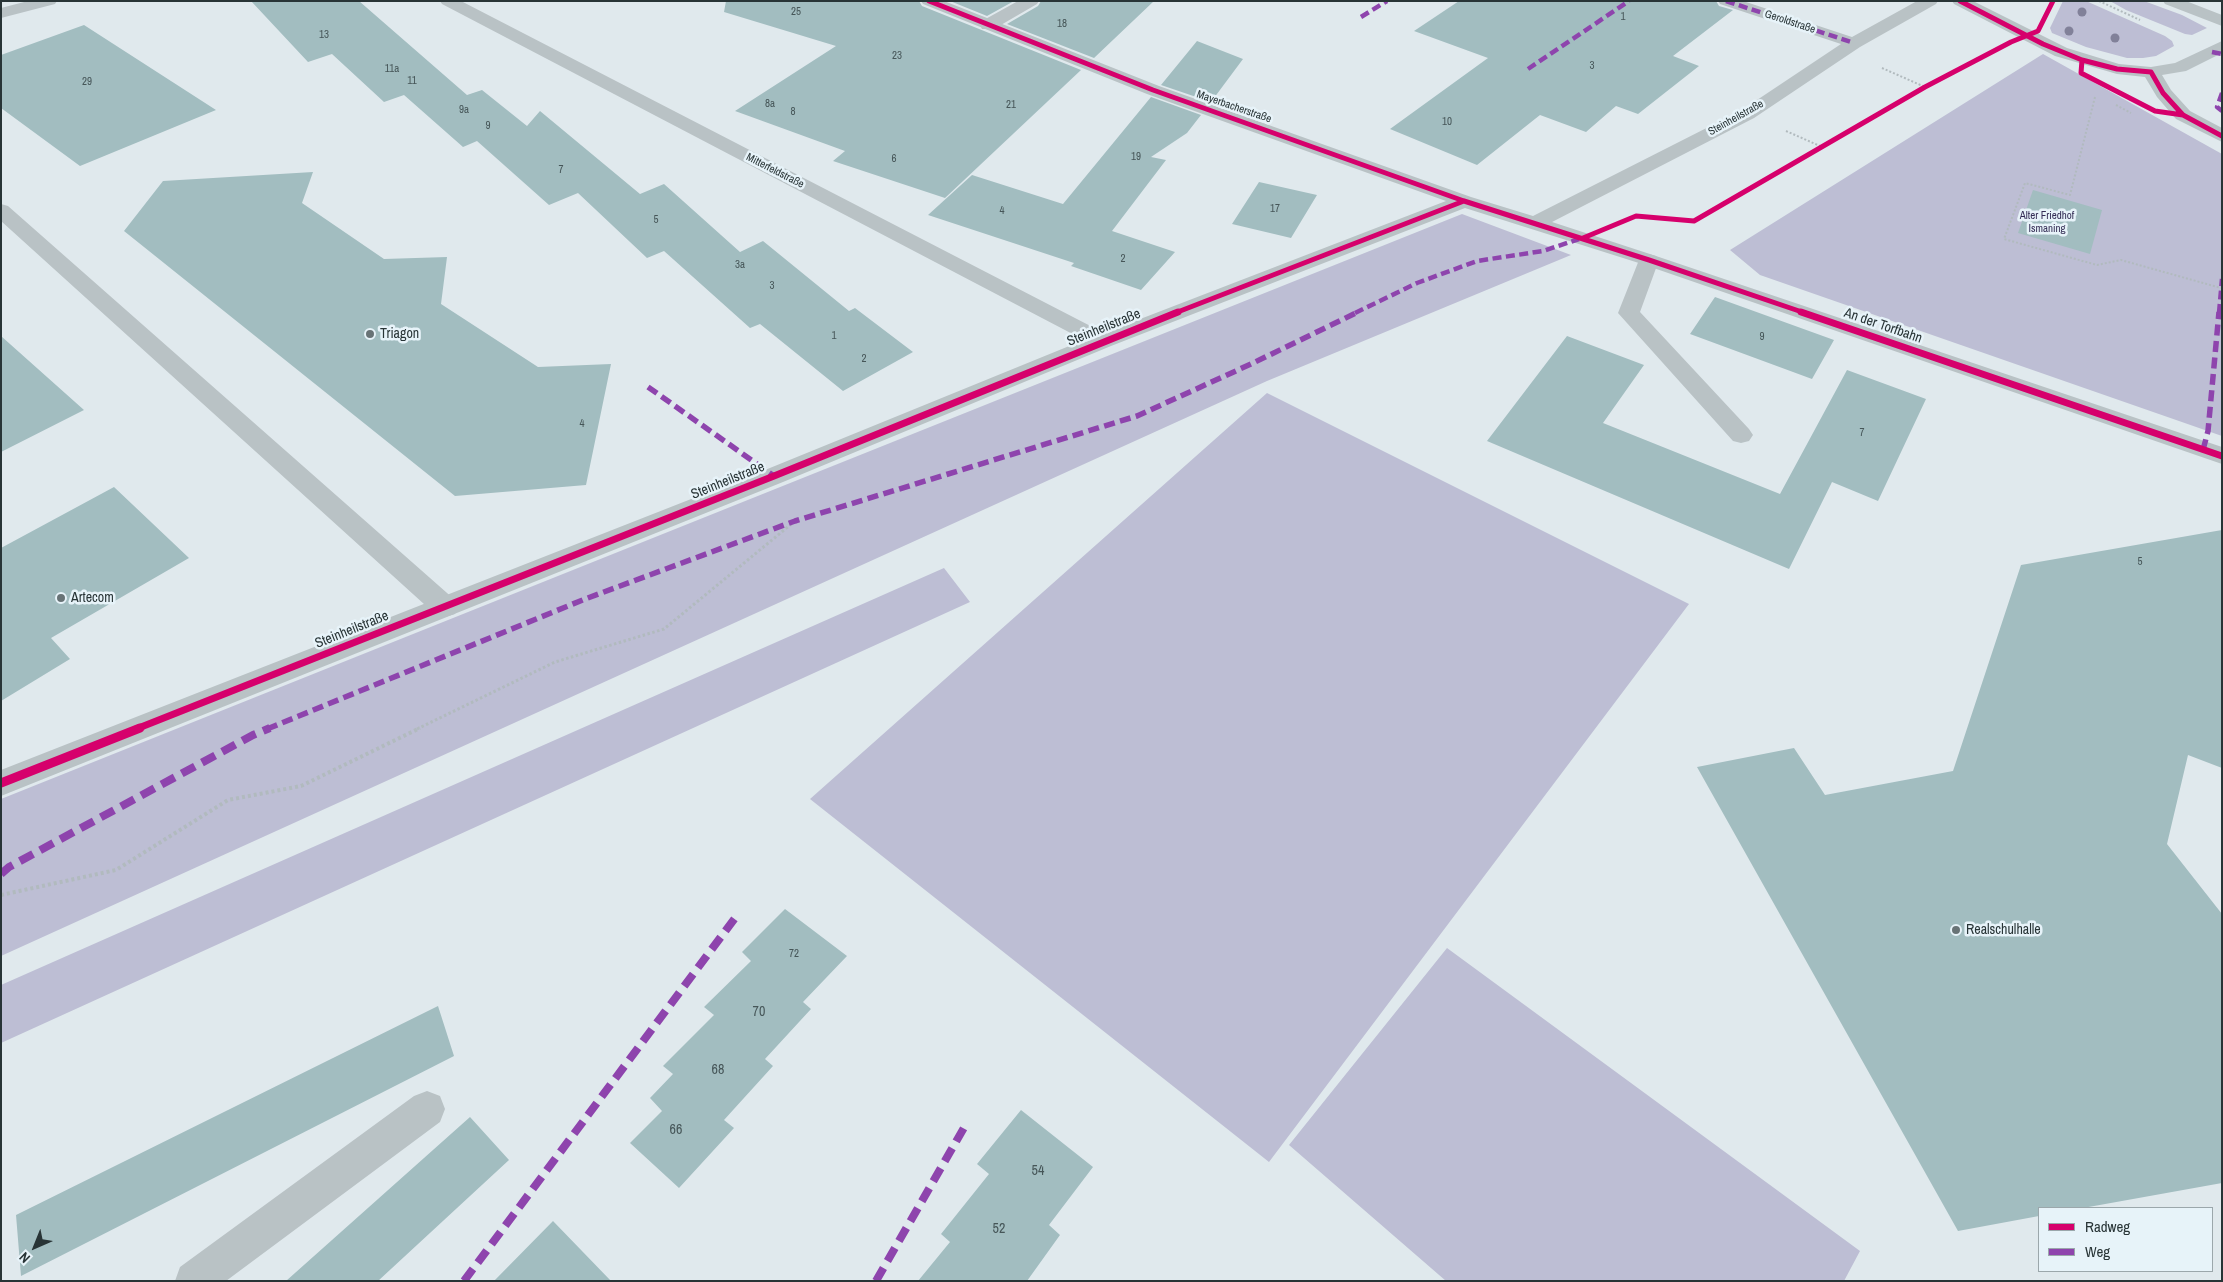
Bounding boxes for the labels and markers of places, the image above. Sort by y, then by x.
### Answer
place label: Triagon [380,326,419,342]
marker: Triagon [364,328,376,340]
place label: Artecom [71,590,114,606]
marker: Artecom [55,592,67,604]
place label: Realschulhalle [1966,922,2041,938]
marker: Realschulhalle [1950,924,1962,936]

